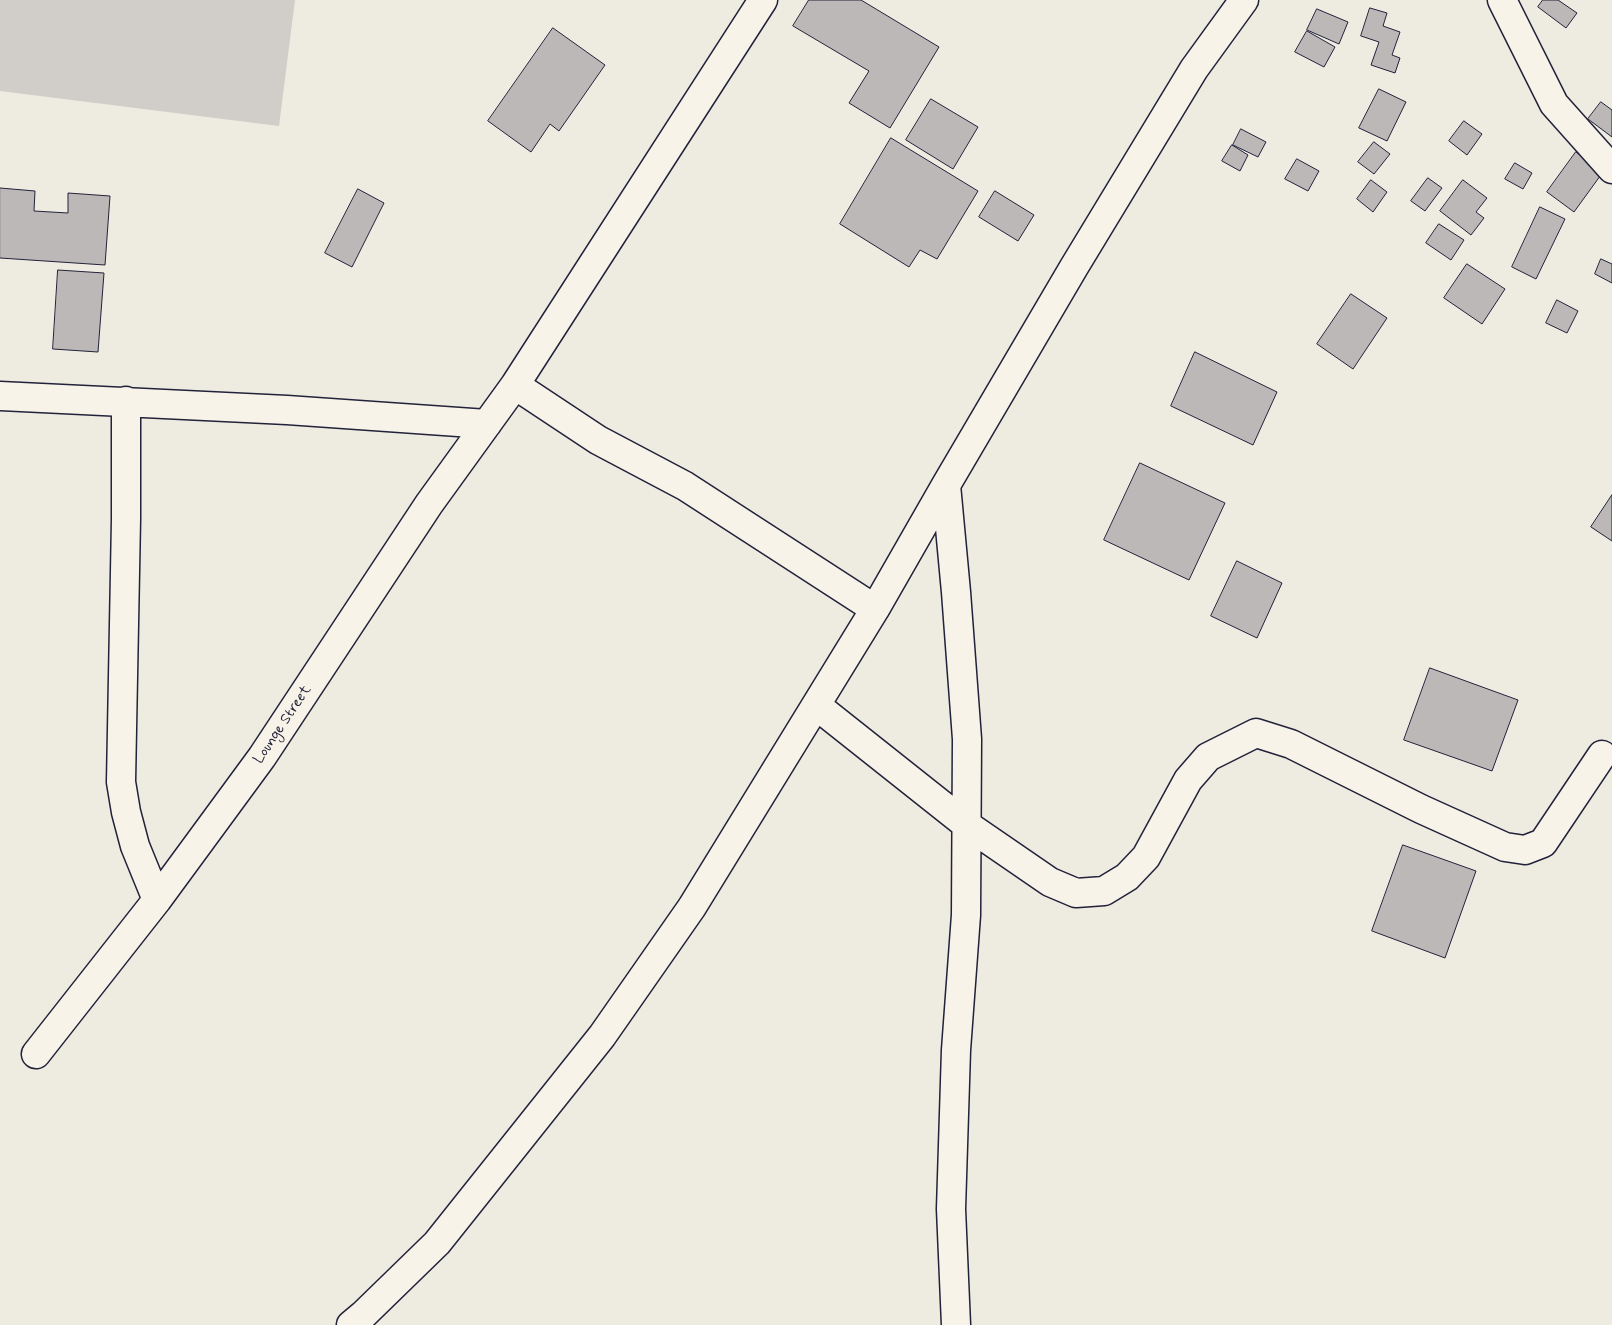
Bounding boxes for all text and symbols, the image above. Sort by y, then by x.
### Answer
street label: Lounge Street [250,682,316,768]

